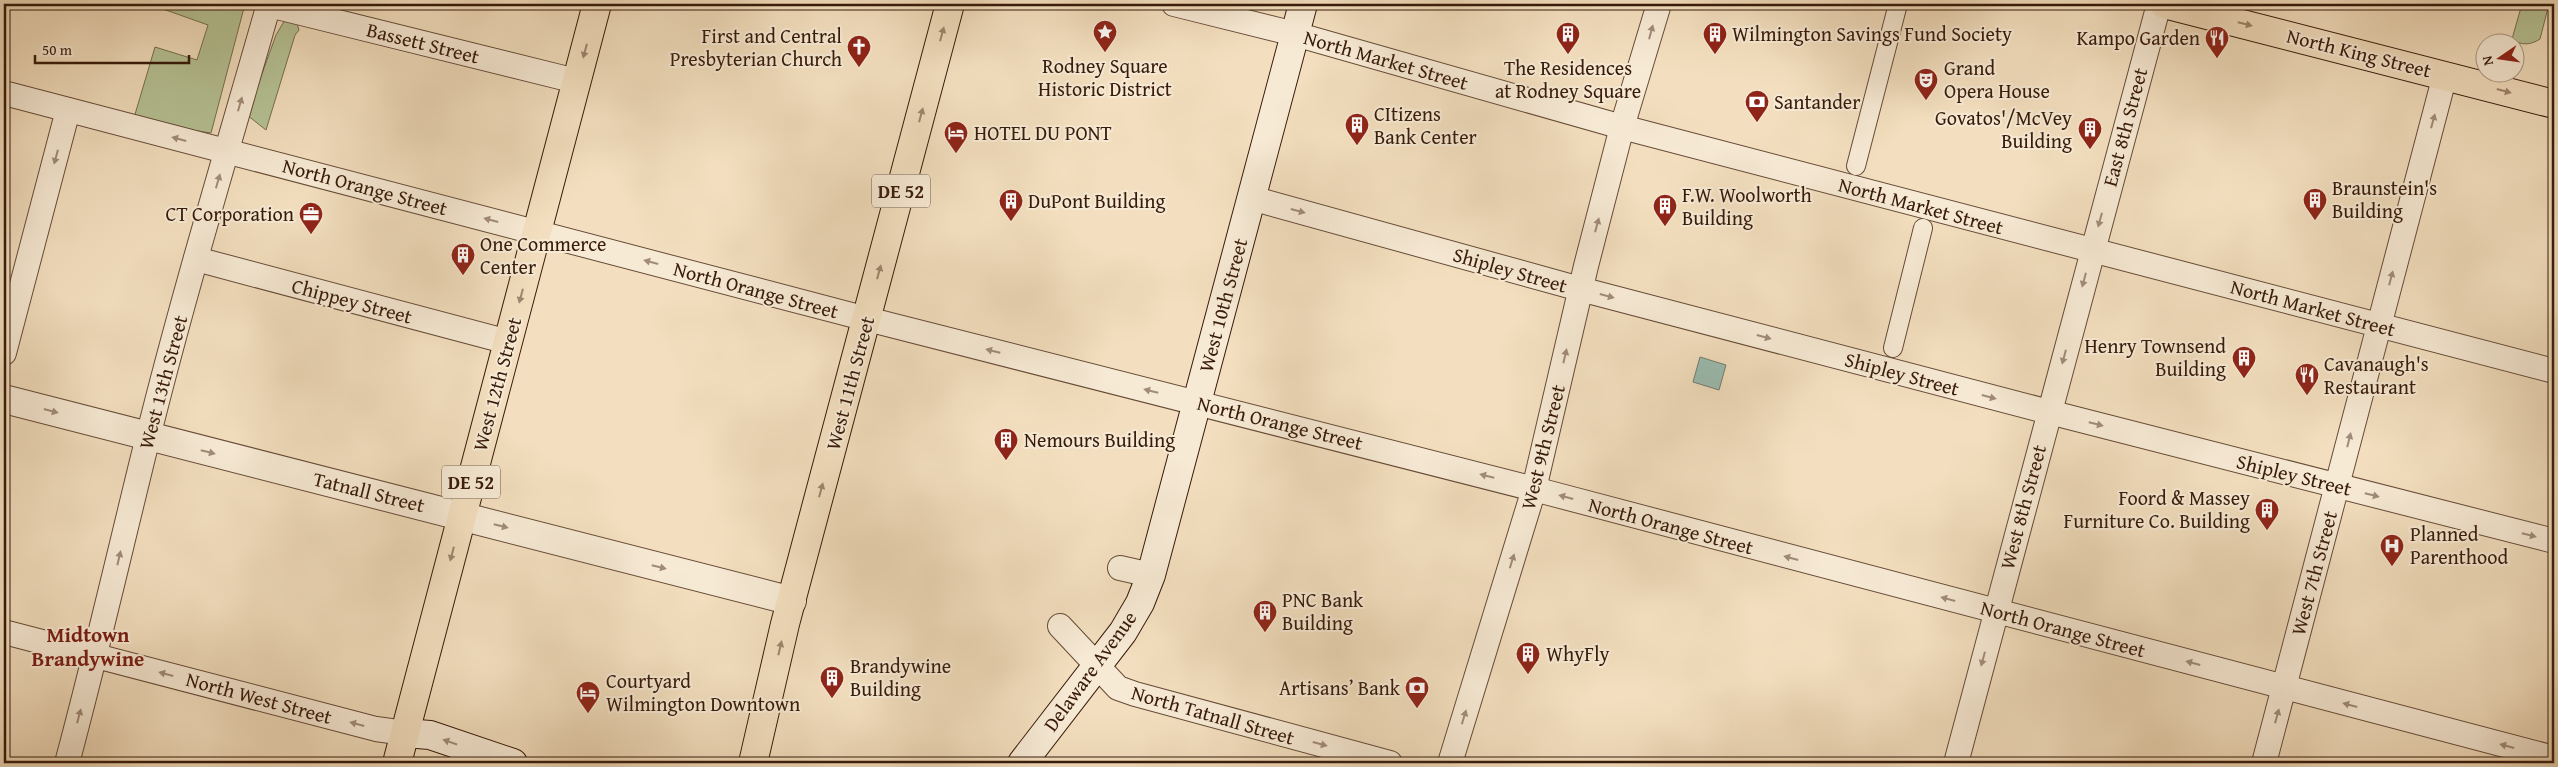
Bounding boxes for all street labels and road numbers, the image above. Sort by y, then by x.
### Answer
street label: Bassett Street [364,15,483,71]
street label: North King Street [2284,21,2434,84]
street label: North Market Street [1301,22,1472,97]
street label: East 8th Street [2095,64,2154,189]
street label: North Orange Street [280,151,451,222]
street label: North Market Street [1836,170,2007,241]
road number: DE 52 [872,175,930,208]
street label: West 10th Street [1191,235,1254,375]
street label: Shipley Street [1450,239,1571,300]
street label: North Orange Street [671,254,842,325]
street label: Chippey Street [289,271,416,331]
street label: North Market Street [2228,272,2399,343]
street label: West 13th Street [131,312,194,452]
street label: West 11th Street [818,313,881,453]
street label: West 12th Street [465,314,528,454]
street label: Shipley Street [1842,344,1963,403]
street label: West 9th Street [1513,381,1572,512]
street label: North Orange Street [1194,388,1366,457]
street label: West 8th Street [1992,441,2053,572]
street label: Shipley Street [2234,446,2355,503]
street label: Tatnall Street [310,464,428,519]
road number: DE 52 [442,466,500,498]
street label: North Orange Street [1586,490,1757,561]
street label: West 7th Street [2283,507,2344,638]
street label: North Orange Street [1978,593,2149,664]
street label: Delaware Avenue [1036,604,1143,737]
street label: North West Street [183,664,335,731]
street label: North Tatnall Street [1128,677,1298,752]

